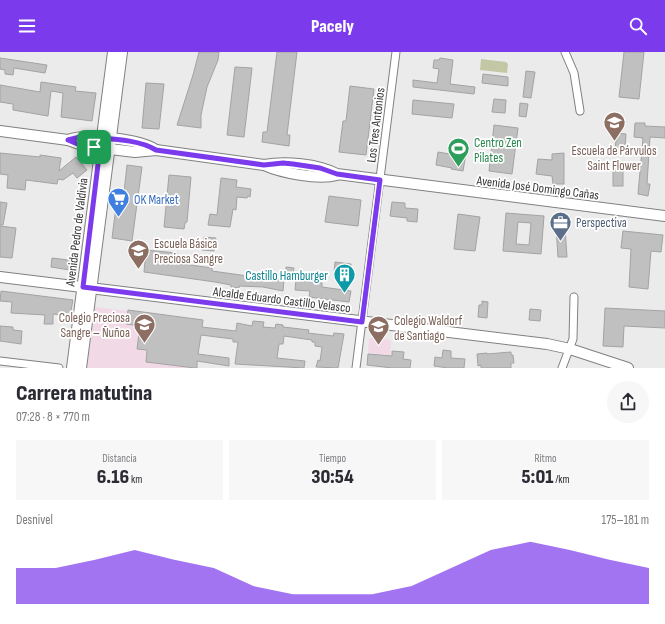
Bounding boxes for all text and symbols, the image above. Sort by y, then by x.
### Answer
icon: menu [16,15,38,37]
icon: search [627,15,649,37]
text: Pacely [311,16,354,37]
street label: Los Tres Antonios [363,86,389,164]
school or university icon: Escuela de Párvulos Saint Flower [601,109,627,142]
pin [77,130,111,164]
place label: Centro Zen Pilates [474,135,522,166]
icon: arrive [83,136,105,158]
sports icon: Centro Zen Pilates [445,136,471,169]
place label: Escuela de Párvulos Saint Flower [571,143,657,174]
street label: Avenida José Domingo Cañas [475,172,600,203]
street label: Avenida Pedro de Valdivia [62,177,92,288]
supermarket icon: OK Market [105,186,131,219]
place label: OK Market [134,192,179,208]
office icon: Perspectiva [548,209,574,242]
place label: Perspectiva [576,215,627,231]
place label: Escuela Básica Preciosa Sangre [154,236,223,267]
school or university icon: Escuela Básica Preciosa Sangre [125,237,151,270]
building icon: Castillo Hamburger [331,262,357,295]
place label: Castillo Hamburger [245,268,328,284]
street label: Alcalde Eduardo Castillo Velasco [211,283,352,316]
place label: Colegio Preciosa Sangre – Ñuñoa [59,310,130,341]
school or university icon: Colegio Preciosa Sangre – Ñuñoa [132,311,158,344]
place label: Colegio Waldorf de Santiago [394,313,463,344]
school or university icon: Colegio Waldorf de Santiago [366,314,392,347]
text: Carrera matutina [16,380,152,407]
button: share [607,381,649,423]
text: 07:28 · 8 × 770 m [16,409,90,425]
text: Distancia [102,452,137,465]
text: Tiempo [319,452,346,465]
text: Ritmo [534,452,557,465]
text: 6.16 [97,465,129,489]
text: 30:54 [311,465,354,489]
text: 5:01 [522,465,553,489]
text: km [129,473,142,486]
text: /km [553,473,569,486]
text: Desnivel [16,512,53,528]
text: 175–181 m [602,512,649,528]

